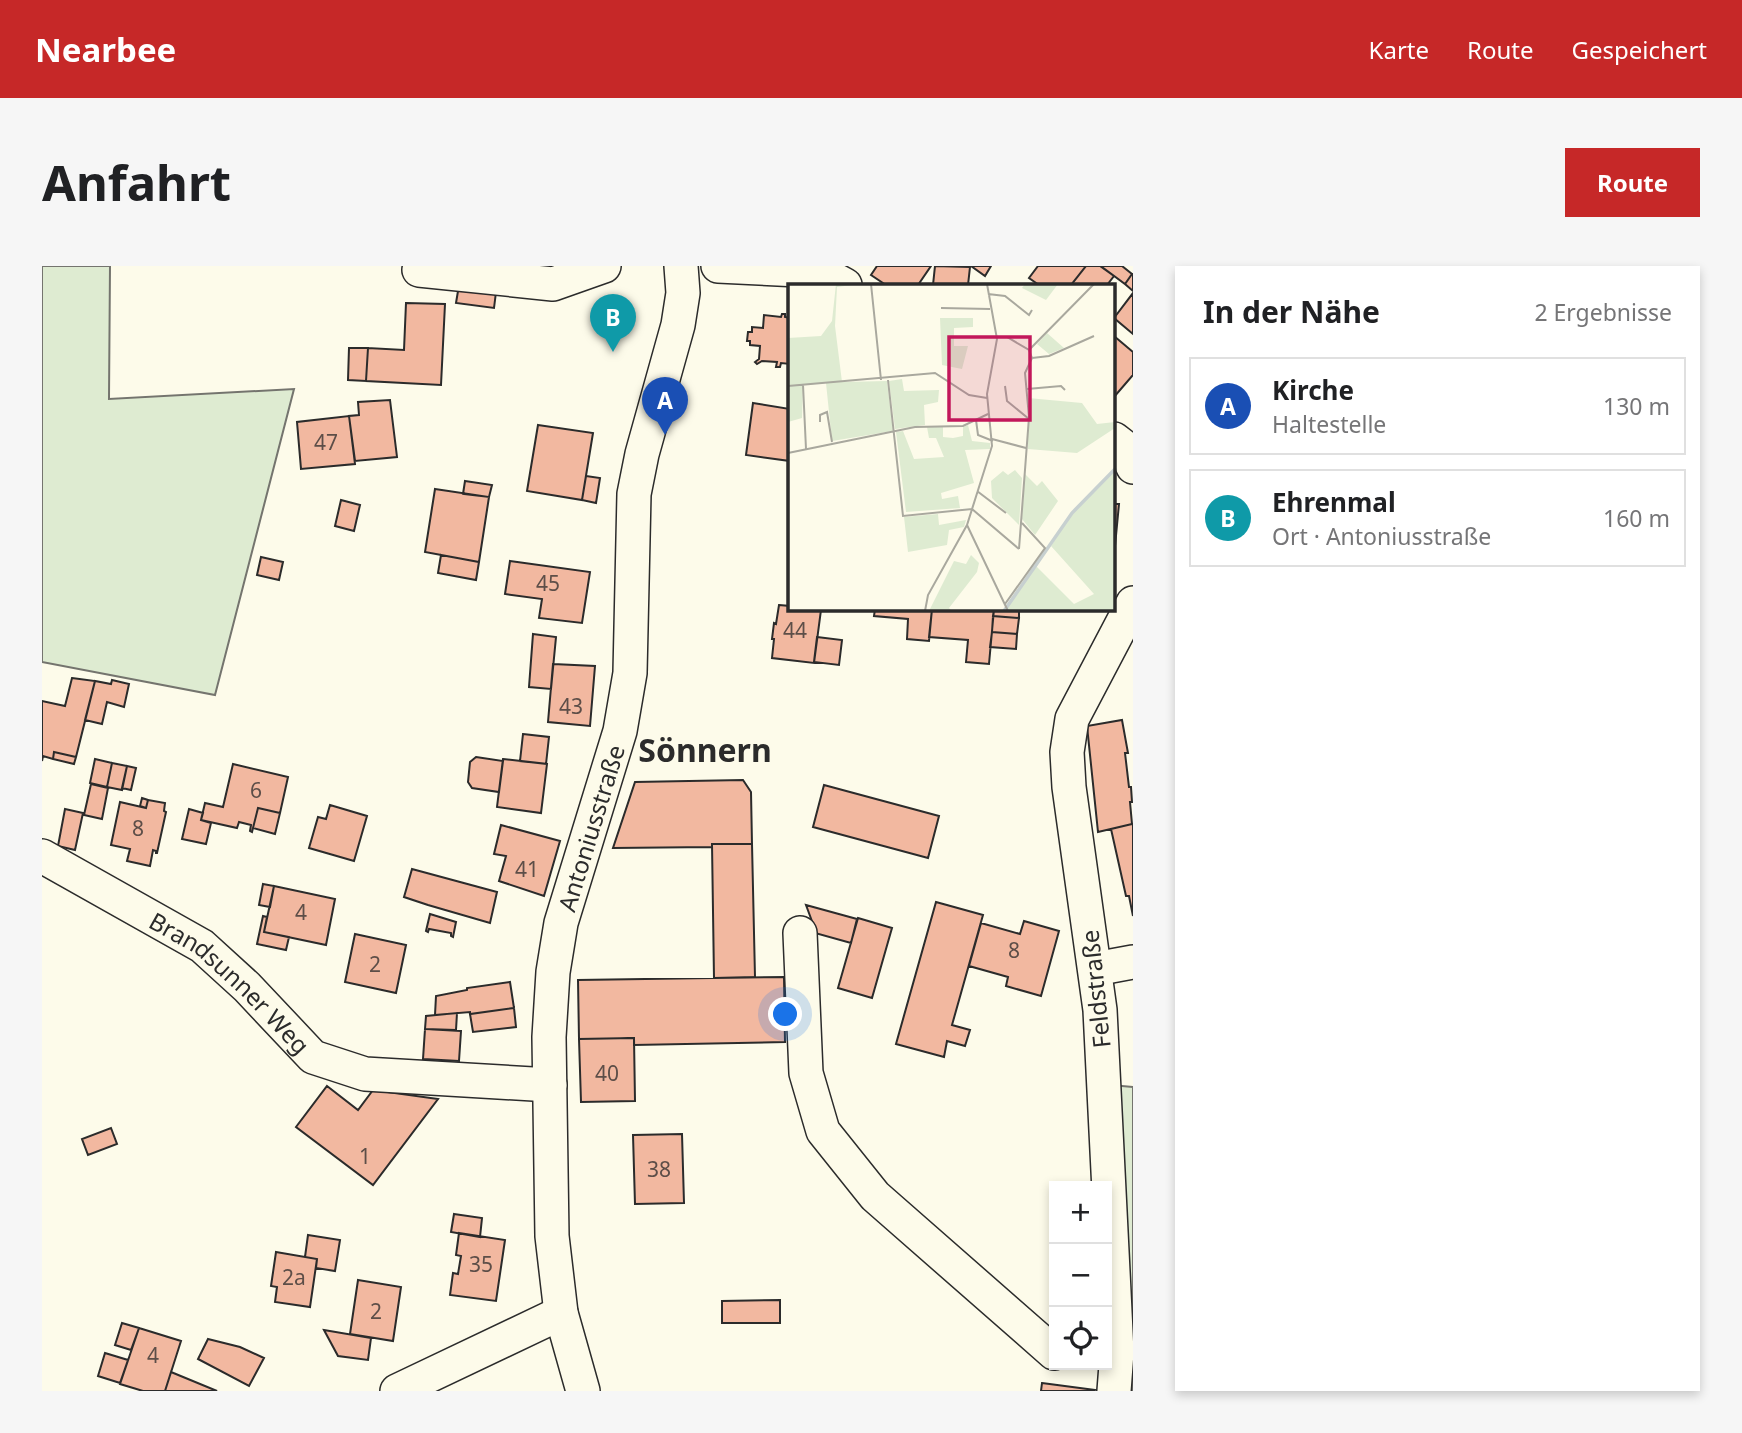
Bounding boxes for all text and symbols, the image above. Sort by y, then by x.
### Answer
text: Nearbee [35,27,176,72]
text: Karte [1369,33,1429,66]
text: Route [1467,33,1534,66]
text: Gespeichert [1572,33,1707,66]
button: Route [1565,148,1700,217]
text: Anfahrt [42,149,231,215]
inset map [788,284,1116,611]
text: In der Nähe [1203,291,1380,332]
pin: B [590,294,636,352]
text: 2 Ergebnisse [1534,296,1672,328]
text: Kirche [1272,372,1354,408]
pin: A [642,377,688,435]
text: A [1220,390,1236,422]
text: 130 m [1603,390,1670,422]
text: Haltestelle [1272,408,1386,440]
house number: 47 [314,428,338,456]
text: Ehrenmal [1272,484,1396,520]
text: B [1220,502,1236,534]
text: 160 m [1603,502,1670,534]
text: Ort · Antoniusstraße [1272,520,1491,552]
house number: 45 [536,569,560,597]
house number: 44 [783,616,807,644]
house number: 43 [559,692,583,720]
district label: Sönnern [638,728,772,771]
street label: Antoniusstraße [549,740,631,915]
house number: 6 [250,776,262,804]
house number: 8 [132,814,144,842]
house number: 41 [515,855,539,883]
house number: 4 [295,898,307,926]
street label: Brandsunner Weg [144,903,318,1061]
street label: Feldstraße [1072,928,1118,1050]
house number: 8 [1008,936,1020,964]
house number: 2 [369,950,381,978]
your location [768,997,802,1031]
house number: 40 [595,1059,619,1087]
house number: 1 [359,1142,371,1170]
house number: 38 [647,1155,671,1183]
map controls [1049,1181,1112,1370]
button: + [1049,1181,1112,1244]
button: − [1049,1244,1112,1307]
house number: 35 [469,1250,493,1278]
house number: 2a [282,1263,306,1291]
house number: 2 [370,1297,382,1325]
button: locate [1049,1307,1112,1370]
house number: 4 [147,1341,159,1369]

